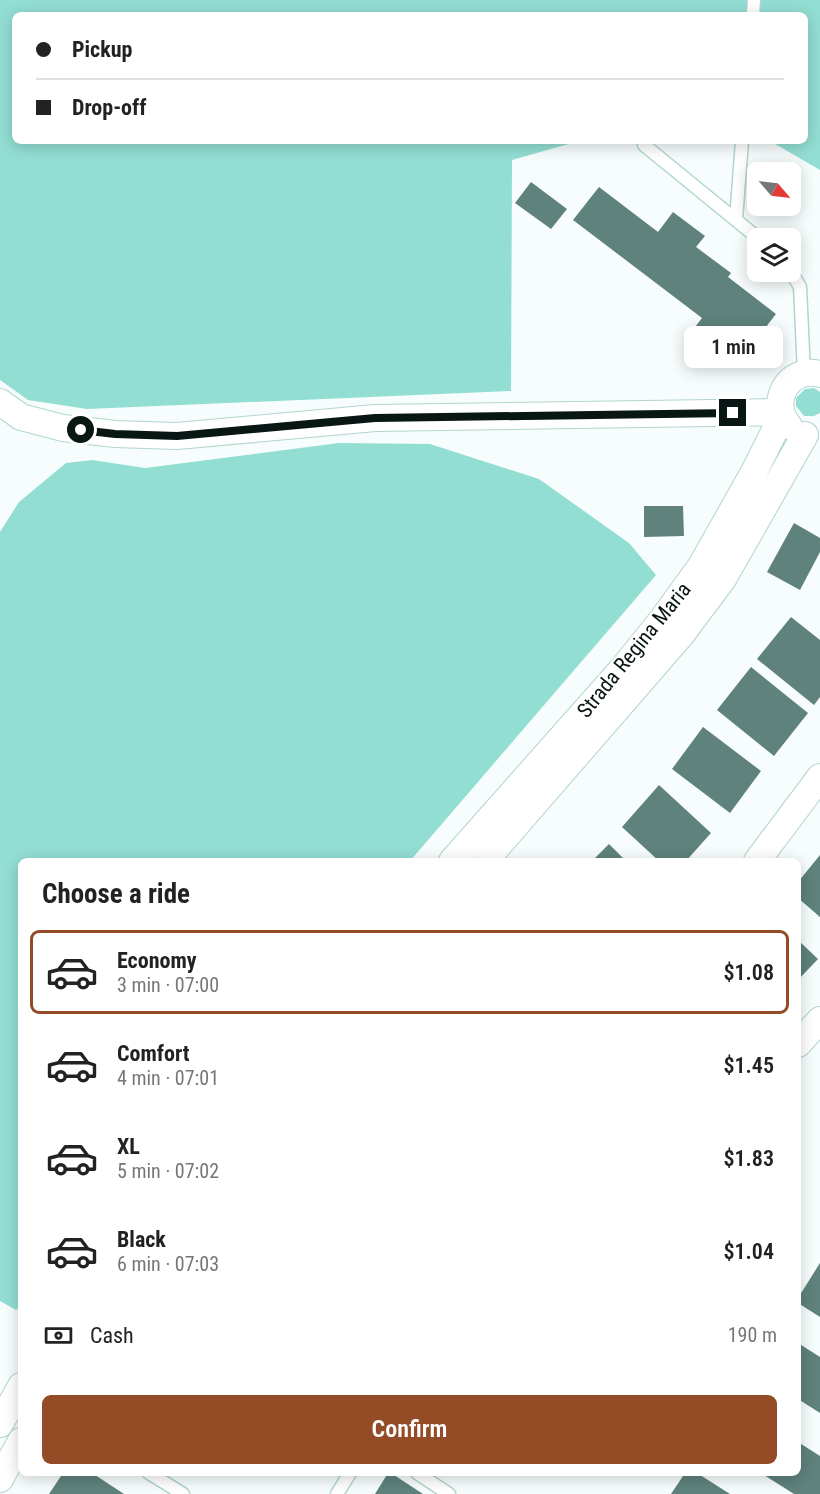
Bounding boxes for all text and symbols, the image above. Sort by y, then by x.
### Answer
text: Pickup [72,37,132,62]
text: Drop-off [72,95,146,120]
north arrow [747,162,801,216]
map controls [747,162,801,282]
button: layers [747,228,801,282]
callout: 1 min [684,326,783,368]
text: 1 min [711,335,756,359]
route end [719,399,746,426]
route start [67,416,94,443]
street label: Strada Regina Maria [572,578,696,722]
text: Choose a ride [42,878,190,910]
icon: car [45,945,99,999]
text: Economy [117,948,197,973]
text: $1.08 [723,960,774,985]
text: 3 min · 07:00 [117,973,219,997]
icon: car [45,1038,99,1092]
text: Comfort [117,1041,190,1066]
text: $1.45 [723,1053,774,1078]
text: 4 min · 07:01 [117,1066,219,1090]
icon: car [45,1131,99,1185]
text: XL [117,1134,140,1159]
text: $1.83 [723,1146,774,1171]
text: 5 min · 07:02 [117,1159,219,1183]
icon: car [45,1224,99,1278]
text: Black [117,1227,166,1252]
text: $1.04 [723,1239,774,1264]
text: 6 min · 07:03 [117,1252,219,1276]
icon: cash [42,1319,75,1352]
text: Cash [90,1323,134,1348]
text: 190 m [728,1323,777,1347]
button: Confirm [42,1395,777,1464]

